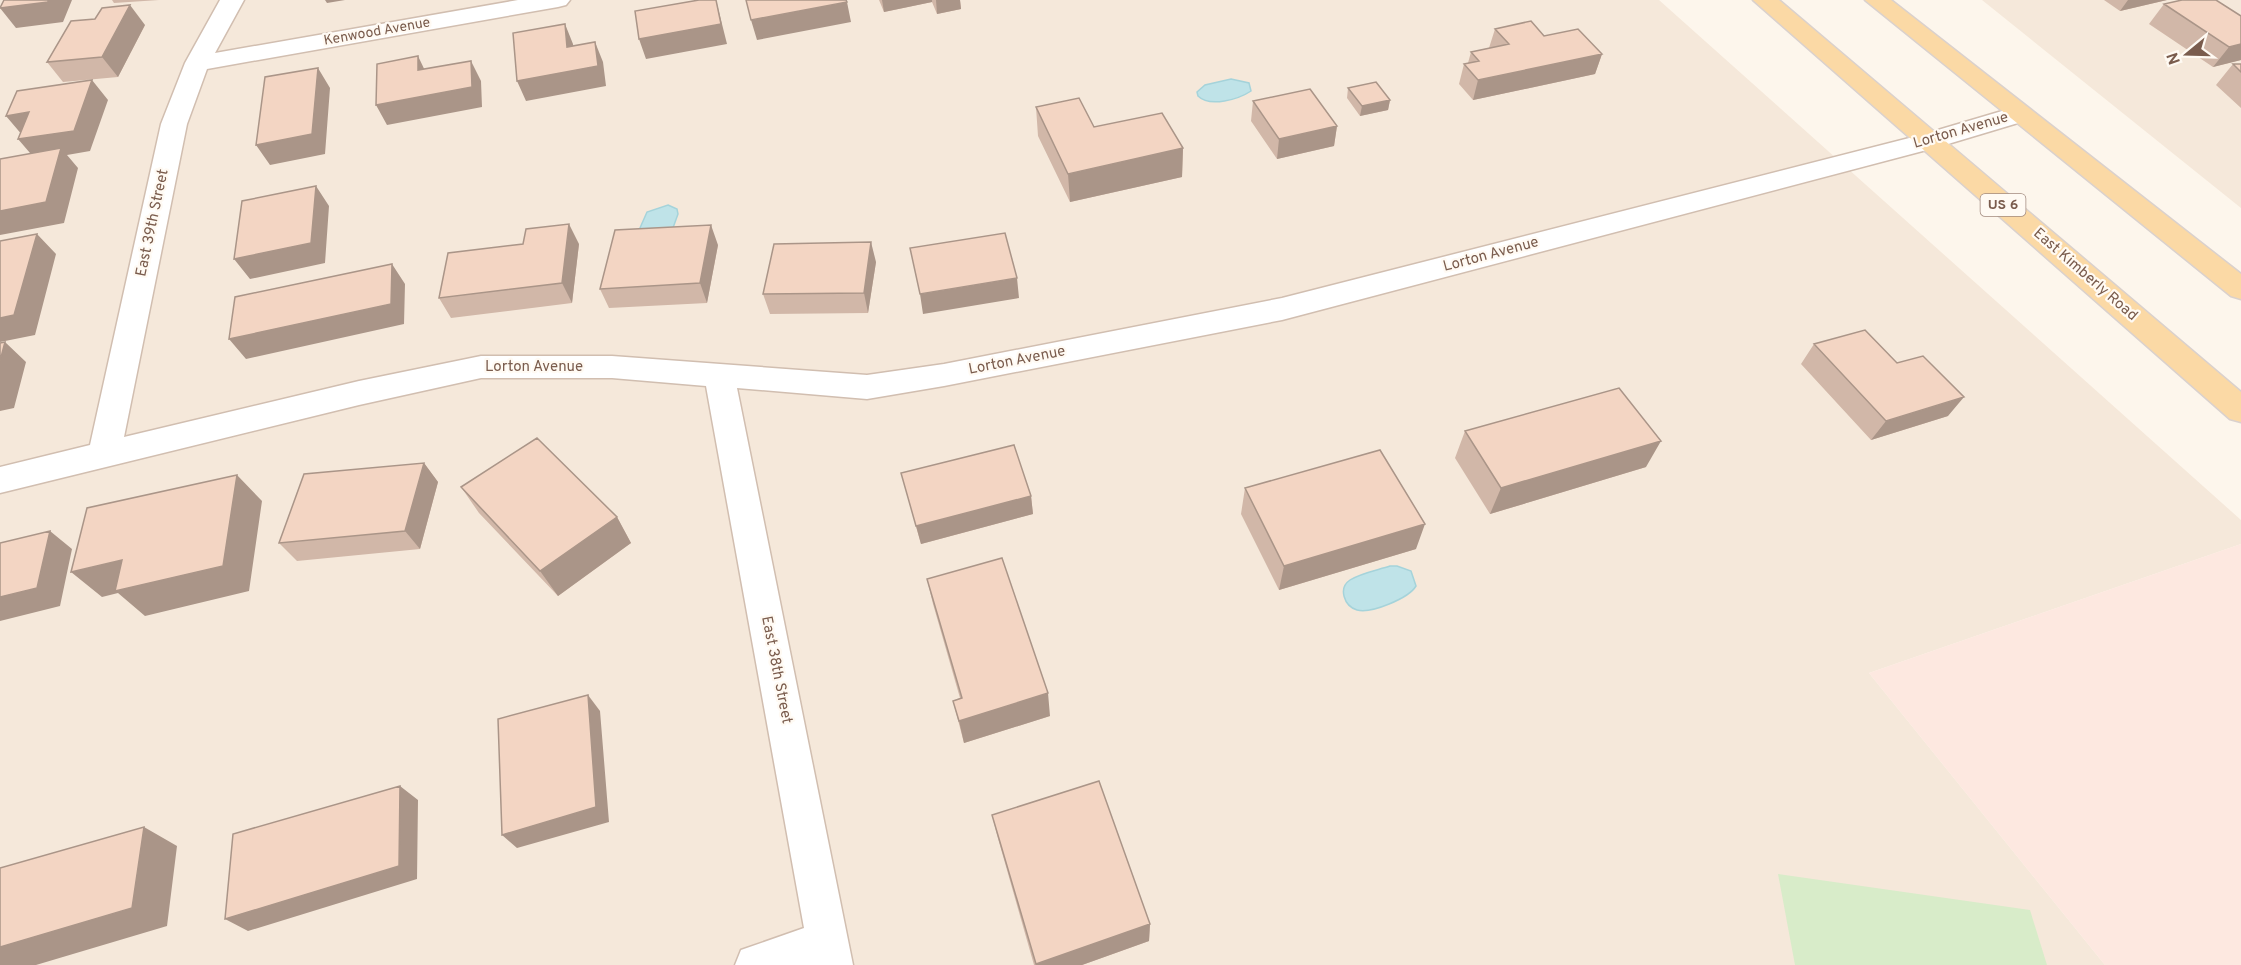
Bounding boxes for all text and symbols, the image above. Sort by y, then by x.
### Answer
street label: Kenwood Avenue [323,14,431,50]
north arrow [2157,24,2217,84]
text: N [2163,50,2186,67]
street label: Lorton Avenue [1911,108,2011,154]
street label: East 39th Street [132,168,174,278]
road number: US 6 [1980,194,2026,216]
street label: East Kimberly Road [2029,225,2141,325]
street label: Lorton Avenue [1441,233,1541,277]
street label: Lorton Avenue [967,342,1067,380]
street label: Lorton Avenue [485,358,583,377]
street label: East 38th Street [756,614,796,726]

